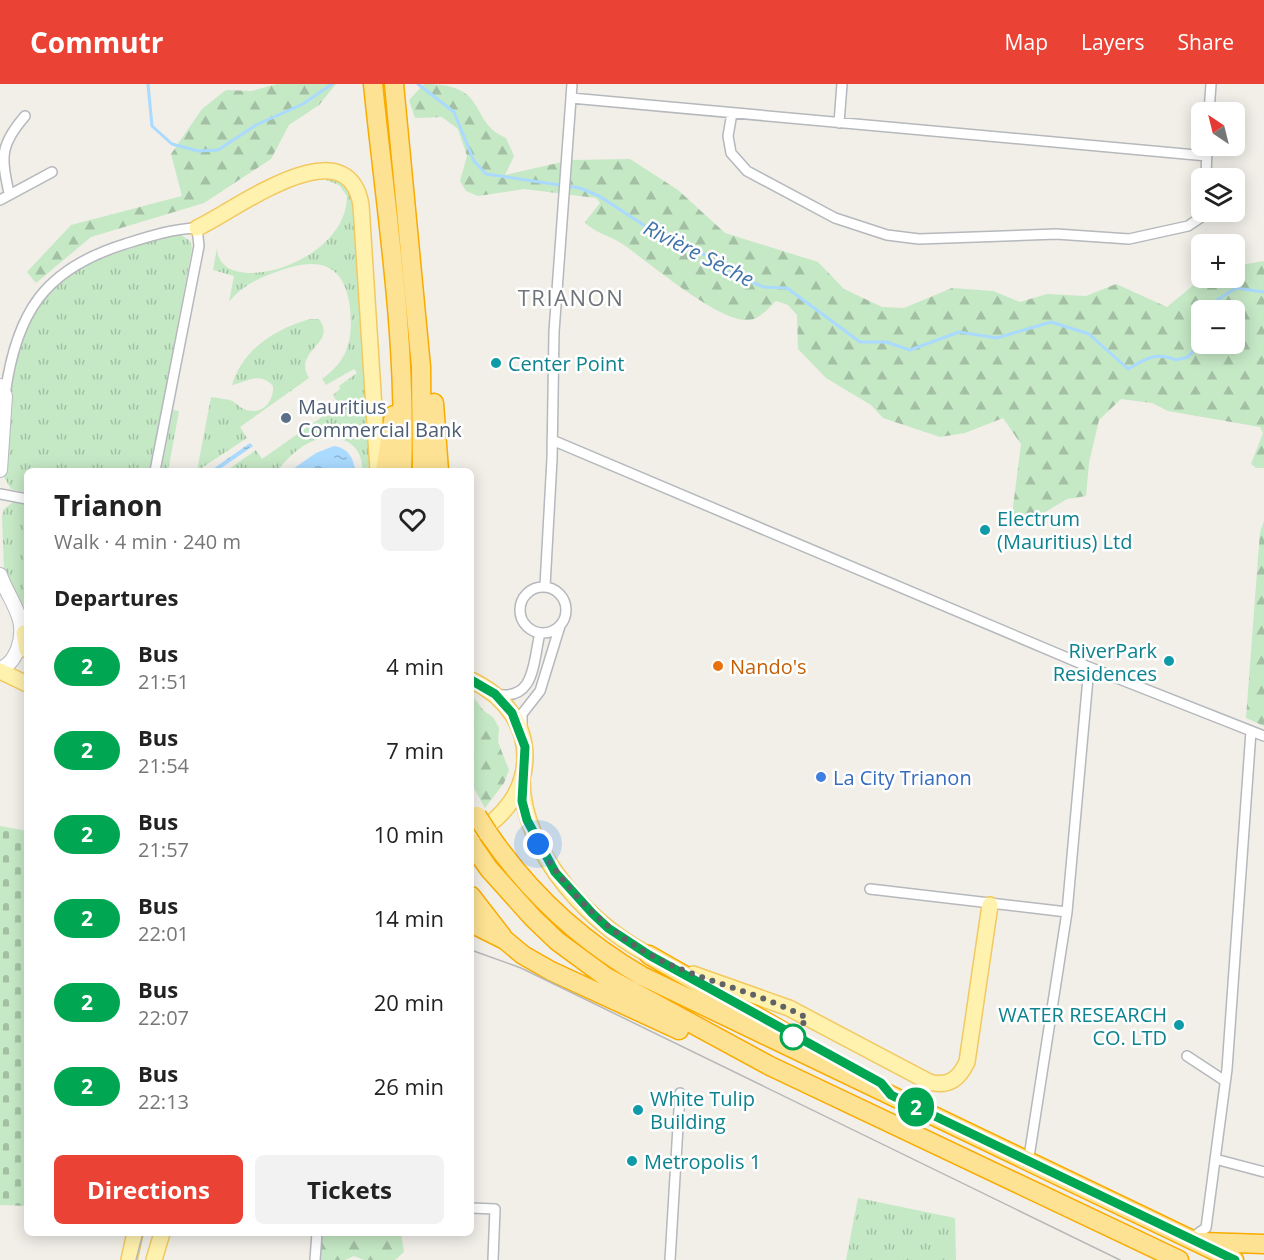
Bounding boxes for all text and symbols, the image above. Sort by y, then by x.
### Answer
text: Commutr [30,23,163,61]
text: Map [1005,28,1048,56]
text: Layers [1081,28,1145,56]
text: Share [1178,28,1234,56]
north arrow [1191,102,1245,156]
map controls [1191,102,1245,354]
button: layers [1191,168,1245,222]
water label: Rivière Sèche [639,213,759,293]
button: + [1191,234,1245,288]
district label: TRIANON [518,282,624,312]
button: − [1191,300,1245,354]
place label: Center Point [508,350,624,377]
marker: Center Point [489,356,503,370]
place label: Mauritius Commercial Bank [298,393,462,443]
marker: Mauritius Commercial Bank [279,411,293,425]
text: Trianon [54,486,163,524]
button: heart [381,488,444,551]
place label: Electrum (Mauritius) Ltd [997,505,1132,555]
marker: Electrum (Mauritius) Ltd [978,523,992,537]
text: Walk · 4 min · 240 m [54,528,241,555]
text: Departures [54,582,178,612]
place label: RiverPark Residences [1053,637,1157,687]
text: Bus [138,638,178,668]
text: 4 min [386,651,444,681]
text: 2 [81,652,93,680]
place label: Nando's [730,653,807,680]
marker: RiverPark Residences [1162,654,1176,668]
marker: Nando's [711,659,725,673]
text: 21:51 [138,668,189,695]
text: Bus [138,722,178,752]
text: 7 min [386,735,444,765]
text: 2 [81,736,93,764]
text: 21:54 [138,752,189,779]
place label: La City Trianon [833,764,972,791]
marker: La City Trianon [814,770,828,784]
text: Bus [138,806,178,836]
text: 10 min [374,819,444,849]
text: 2 [81,820,93,848]
your location [523,829,553,859]
text: 21:57 [138,836,189,863]
text: Bus [138,890,178,920]
text: 14 min [374,903,444,933]
text: 2 [81,904,93,932]
text: 22:01 [138,920,189,947]
text: Bus [138,974,178,1004]
text: 20 min [374,987,444,1017]
text: 2 [81,988,93,1016]
place label: WATER RESEARCH CO. LTD [998,1001,1167,1051]
text: 22:07 [138,1004,189,1031]
marker: WATER RESEARCH CO. LTD [1172,1018,1186,1032]
unlabelled marker [780,1024,806,1050]
text: Bus [138,1058,178,1088]
text: 26 min [374,1071,444,1101]
text: 2 [81,1072,93,1100]
place label: White Tulip Building [650,1085,755,1135]
text: 22:13 [138,1088,189,1115]
line badge: 2 [896,1088,936,1126]
text: 2 [910,1093,922,1121]
marker: White Tulip Building [631,1103,645,1117]
place label: Metropolis 1 [644,1148,761,1175]
marker: Metropolis 1 [625,1154,639,1168]
button: Directions [54,1155,243,1224]
button: Tickets [255,1155,444,1224]

